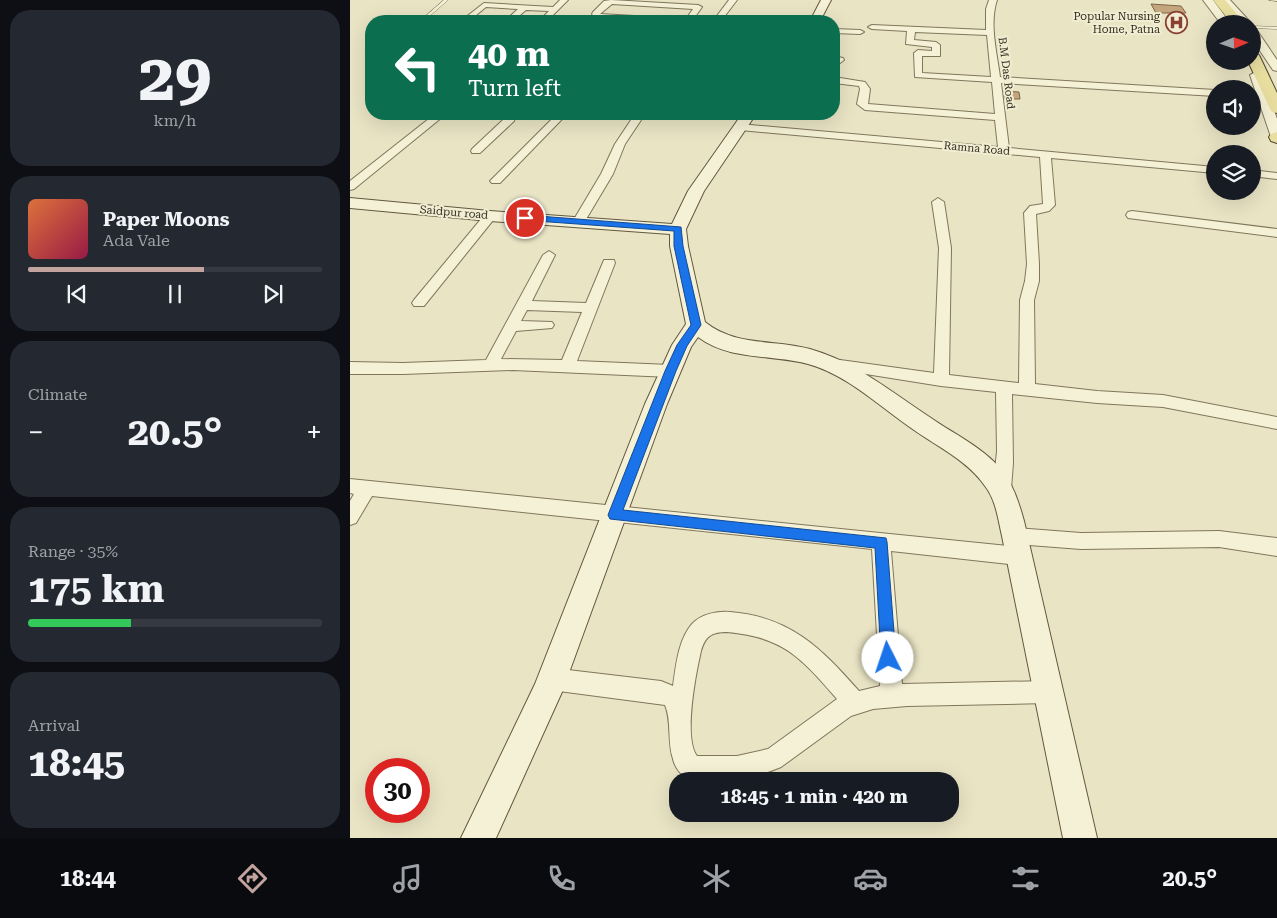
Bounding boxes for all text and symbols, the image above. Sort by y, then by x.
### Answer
place label: Popular Nursing Home, Patna [1074,10,1161,36]
hospital icon: Popular Nursing Home, Patna [1164,10,1188,34]
north arrow [1206,15,1261,70]
map controls [1206,15,1261,200]
text: 40 m [468,34,550,75]
icon: left [385,35,450,100]
street label: B.M Das Road [996,36,1017,110]
text: 29 [139,40,211,116]
text: Turn left [468,76,561,101]
button: sound [1206,80,1261,135]
text: km/h [154,111,196,130]
street label: Ramna Road [943,139,1011,158]
button: layers [1206,145,1261,200]
pin [504,197,546,239]
street label: Saidpur road [419,203,489,222]
icon: arrive [511,204,539,232]
text: Paper Moons [103,208,230,231]
text: Ada Vale [103,231,170,250]
icon: previous [63,280,91,308]
icon: pause [161,280,189,308]
icon: next [259,280,287,308]
text: Climate [28,385,87,404]
text: 20.5° [128,410,222,454]
text: − [28,416,44,449]
text: + [306,416,322,449]
text: Range · 35% [28,542,118,561]
text: 175 km [28,567,164,611]
position arrow [861,631,913,683]
text: Arrival [28,716,80,735]
text: 18:45 [28,741,125,785]
speed limit sign: 30 [365,758,430,823]
text: 18:45 · 1 min · 420 m [720,785,908,808]
icon: directions [235,861,270,896]
icon: music [390,861,425,896]
icon: phone [544,861,579,896]
icon: climate [699,861,734,896]
icon: car [853,861,888,896]
icon: filters [1008,861,1043,896]
text: 18:44 [60,866,116,891]
text: 20.5° [1162,866,1217,891]

